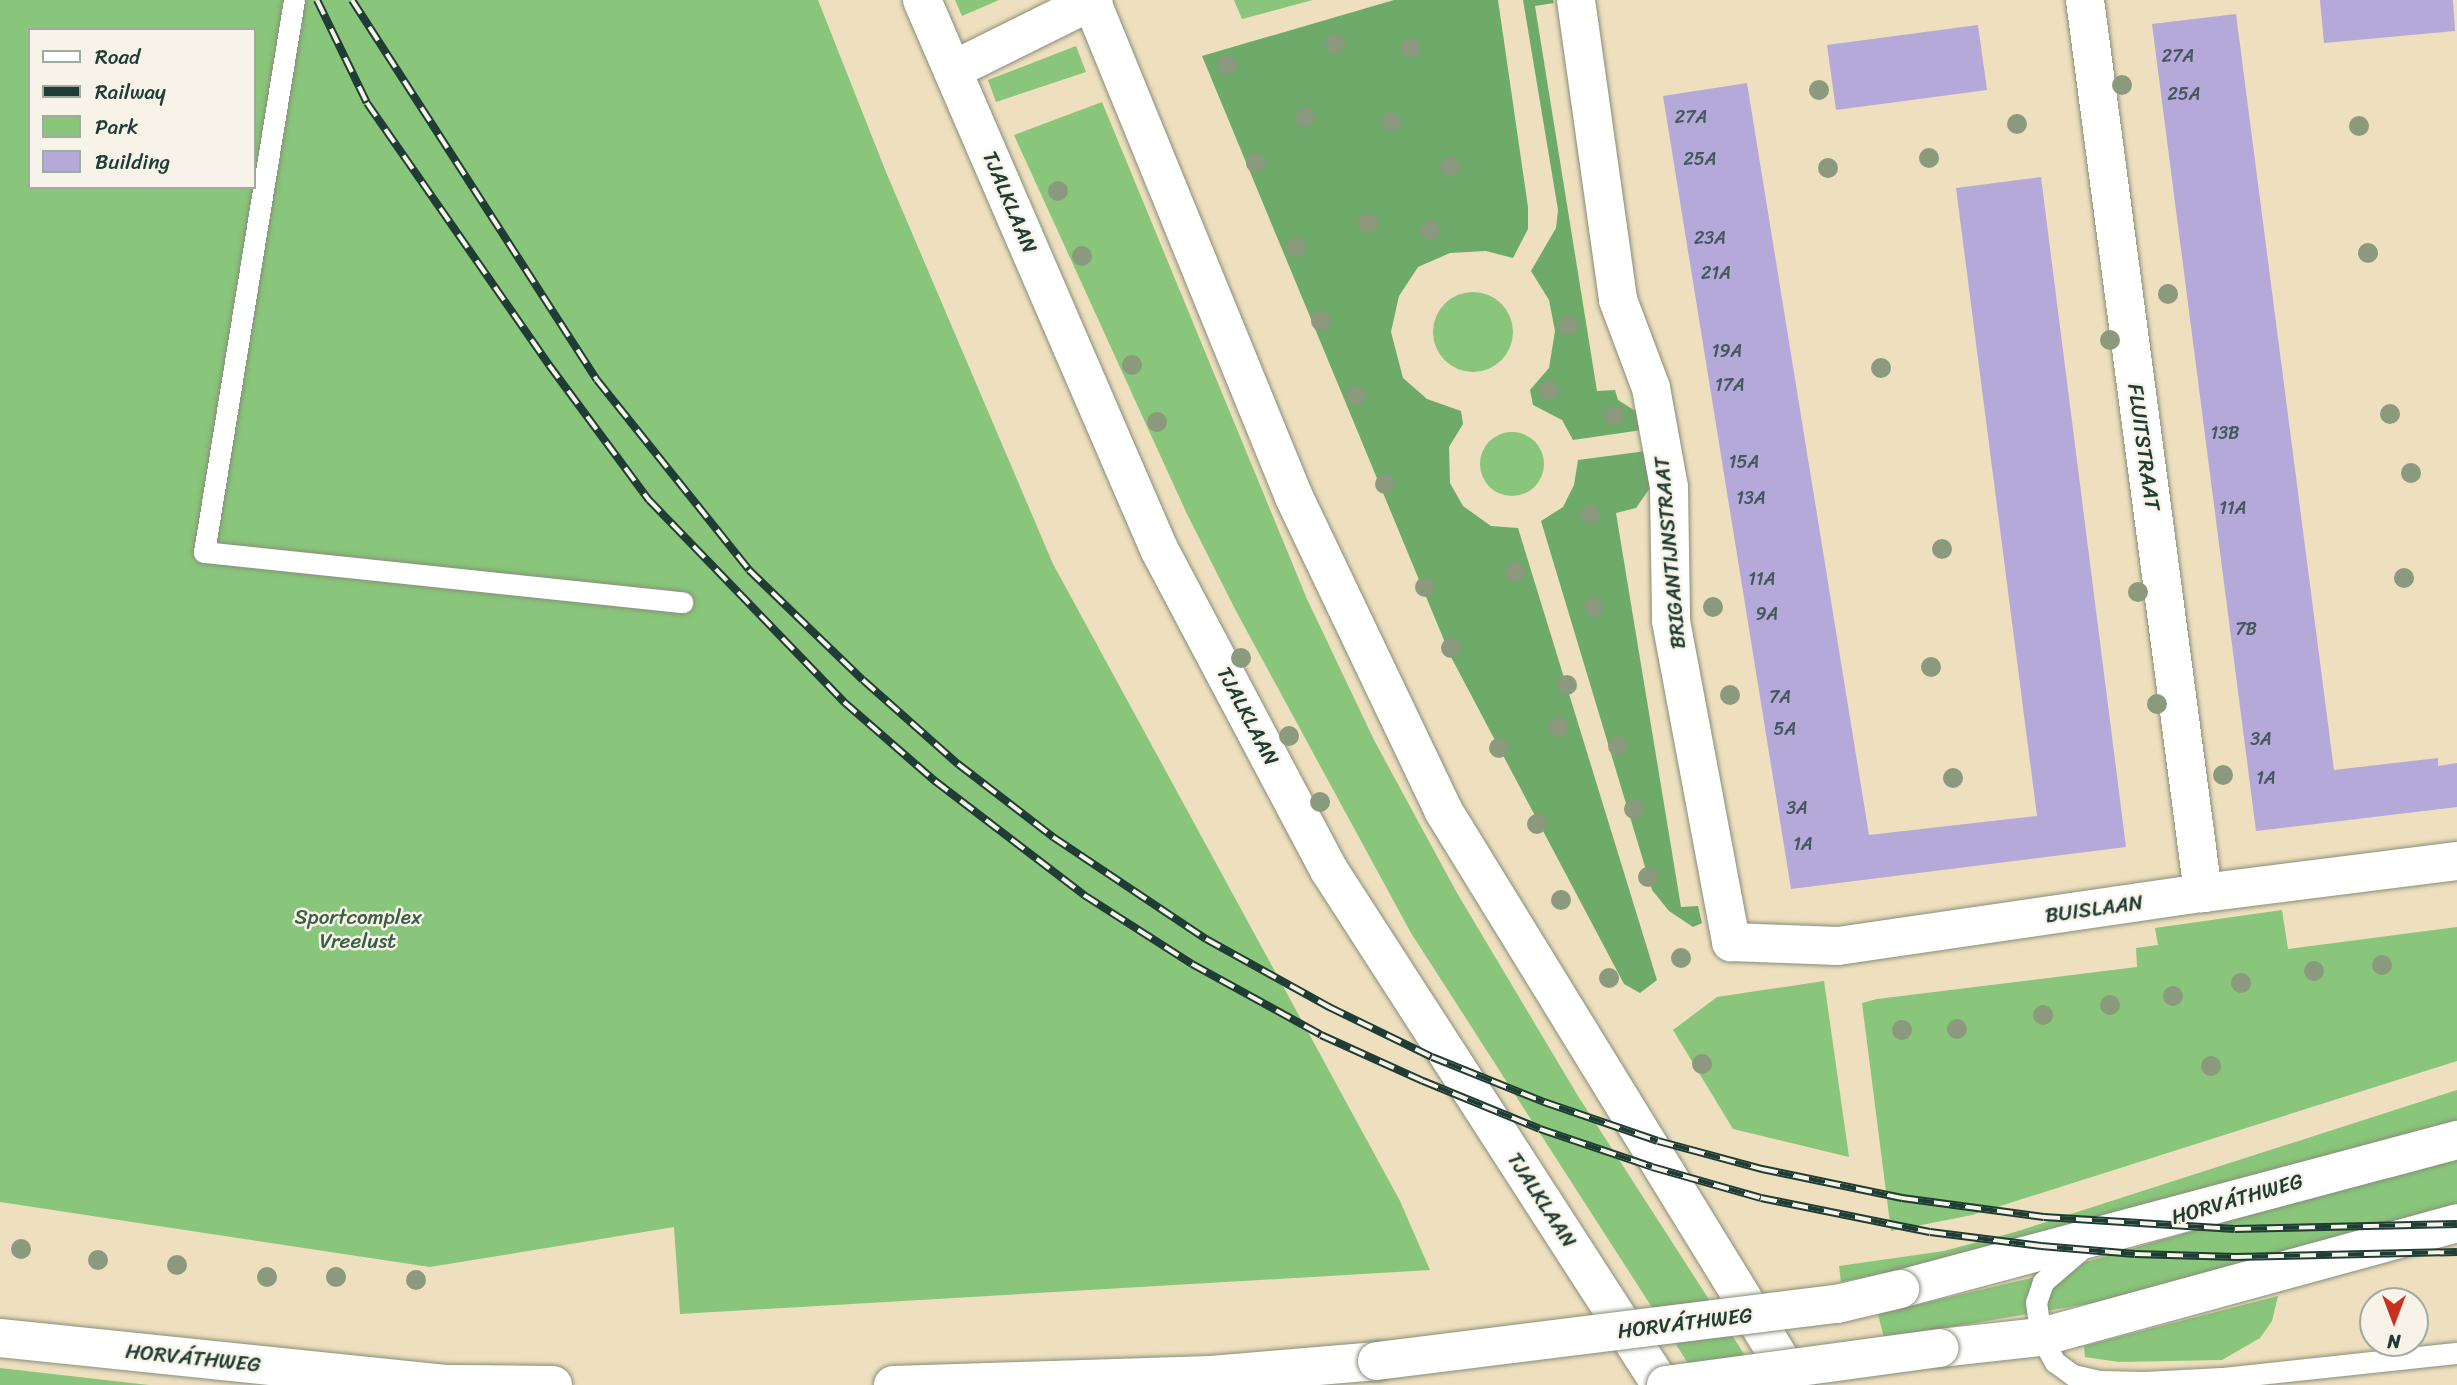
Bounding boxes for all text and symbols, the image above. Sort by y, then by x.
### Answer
legend [28,28,256,189]
text: Road [95,38,140,76]
house number: 27A [2162,45,2194,67]
text: Railway [95,73,166,111]
house number: 25A [2167,83,2201,105]
house number: 27A [1675,106,1707,128]
text: Park [95,108,138,146]
text: Building [95,143,170,181]
street label: TJALKLAAN [977,147,1043,257]
house number: 25A [1683,148,1717,170]
house number: 23A [1694,227,1726,249]
house number: 21A [1701,262,1731,284]
house number: 19A [1712,340,1742,362]
house number: 17A [1715,374,1745,396]
street label: FLUITSTRAAT [2123,382,2165,512]
house number: 13B [2211,422,2239,444]
house number: 15A [1729,451,1759,473]
street label: BRIGANTIJNSTRAAT [1649,456,1691,650]
house number: 13A [1736,487,1766,509]
house number: 11A [2219,497,2247,519]
house number: 11A [1748,568,1776,590]
house number: 9A [1756,603,1778,625]
house number: 7B [2235,618,2257,640]
street label: TJALKLAAN [1211,662,1285,770]
house number: 7A [1769,686,1791,708]
house number: 5A [1774,718,1796,740]
house number: 3A [2250,728,2272,750]
house number: 1A [2256,767,2276,789]
house number: 3A [1786,797,1808,819]
house number: 1A [1793,833,1813,855]
street label: BUISLAAN [2043,890,2145,928]
park label: Sportcomplex Vreelust [294,904,422,954]
street label: TJALKLAAN [1502,1148,1582,1252]
street label: HORVÁTHWEG [2168,1168,2306,1230]
north arrow [2359,1287,2429,1357]
street label: HORVÁTHWEG [1616,1302,1754,1344]
text: N [2387,1325,2401,1358]
street label: HORVÁTHWEG [124,1338,262,1378]

